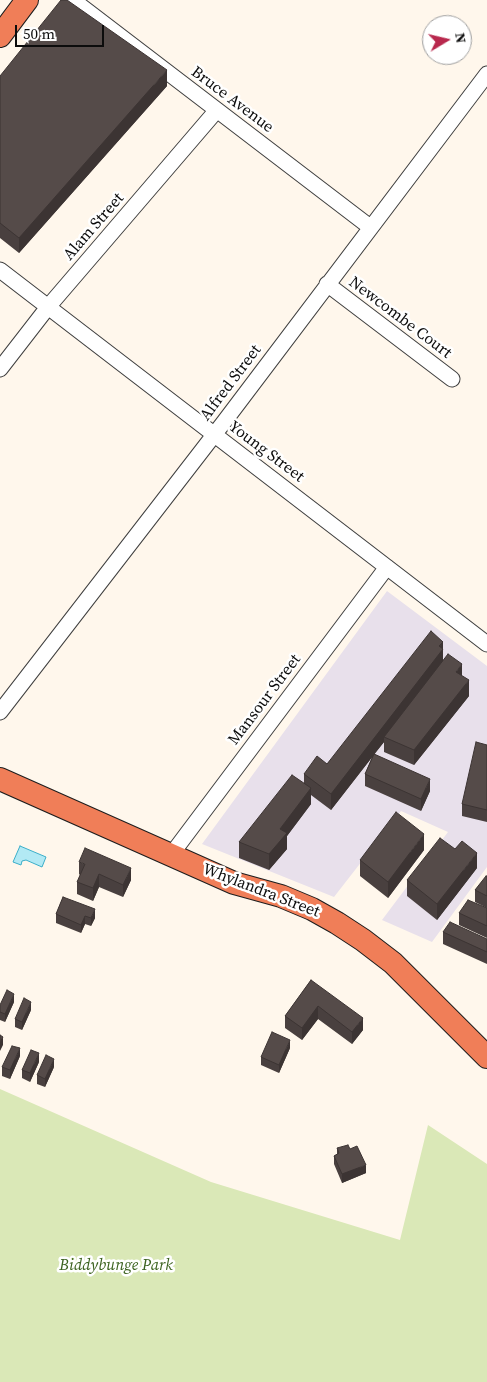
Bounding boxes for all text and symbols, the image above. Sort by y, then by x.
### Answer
scale bar [18,15,106,47]
north arrow [422,15,472,65]
text: 50 m [23,23,55,44]
text: N [450,31,472,44]
street label: Bruce Avenue [187,63,277,137]
street label: Alam Street [60,189,128,265]
street label: Newcombe Court [345,273,455,363]
street label: Alfred Street [196,341,266,425]
street label: Young Street [224,417,308,487]
street label: Mansour Street [225,651,305,749]
street label: Whylandra Street [200,860,322,922]
park label: Biddybunge Park [59,1256,173,1276]

